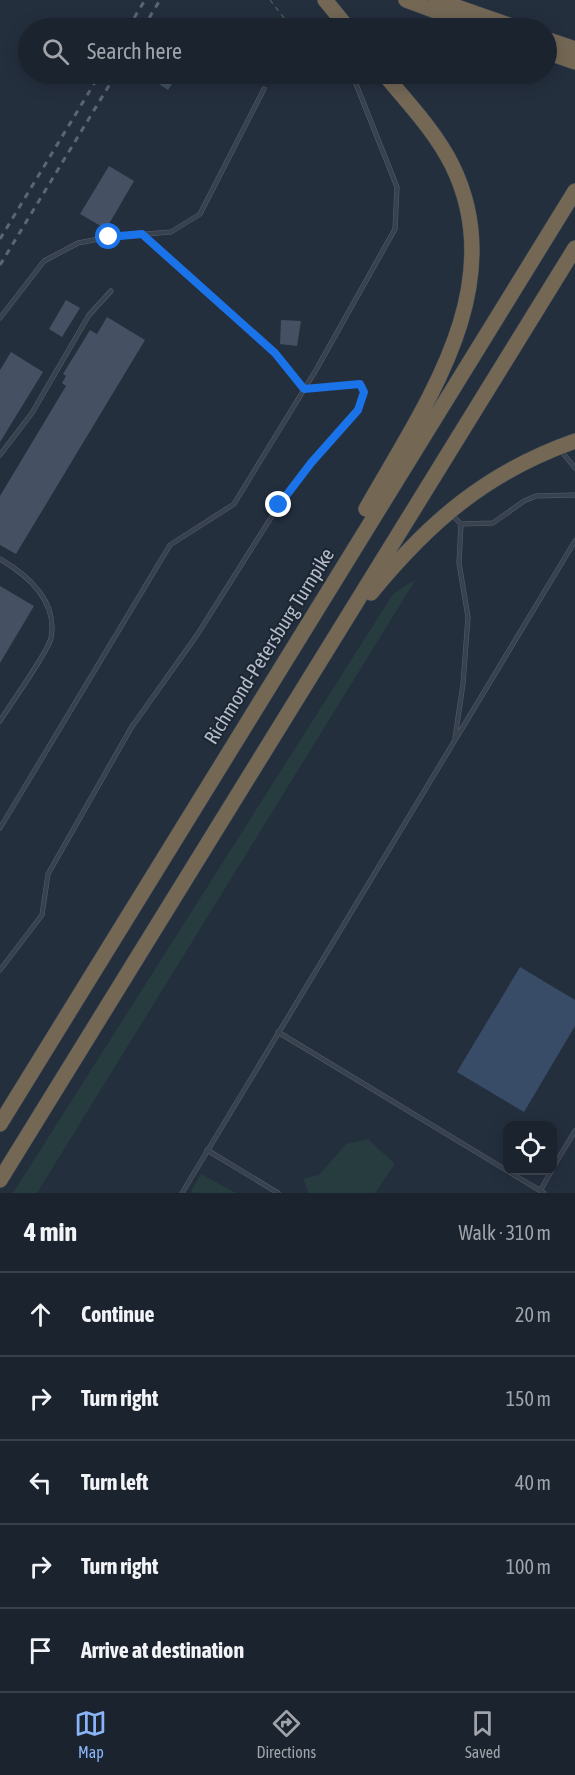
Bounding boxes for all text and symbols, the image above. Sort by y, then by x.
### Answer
search box [18,18,557,84]
icon: search [39,35,72,68]
text: Search here [87,38,182,64]
route start [95,223,121,249]
route end [265,491,291,517]
street label: Richmond-Petersburg Turnpike [199,544,338,748]
map controls [503,1121,557,1175]
button: locate [503,1121,557,1175]
text: 4 min [24,1217,77,1247]
text: Walk · 310 m [459,1221,551,1244]
icon: ahead [24,1298,57,1331]
text: Continue [81,1301,155,1327]
text: 20 m [515,1303,551,1326]
icon: right [24,1382,57,1415]
text: Turn right [81,1385,158,1411]
text: 150 m [506,1387,551,1410]
icon: left [24,1466,57,1499]
text: Turn left [81,1469,148,1495]
text: 40 m [515,1471,551,1494]
icon: right [24,1550,57,1583]
text: Turn right [81,1553,158,1579]
text: 100 m [506,1555,551,1578]
icon: arrive [24,1634,57,1667]
text: Arrive at destination [81,1637,244,1663]
tab: Map [74,1707,107,1761]
tab: Directions [256,1707,316,1761]
tab: Saved [465,1707,500,1761]

